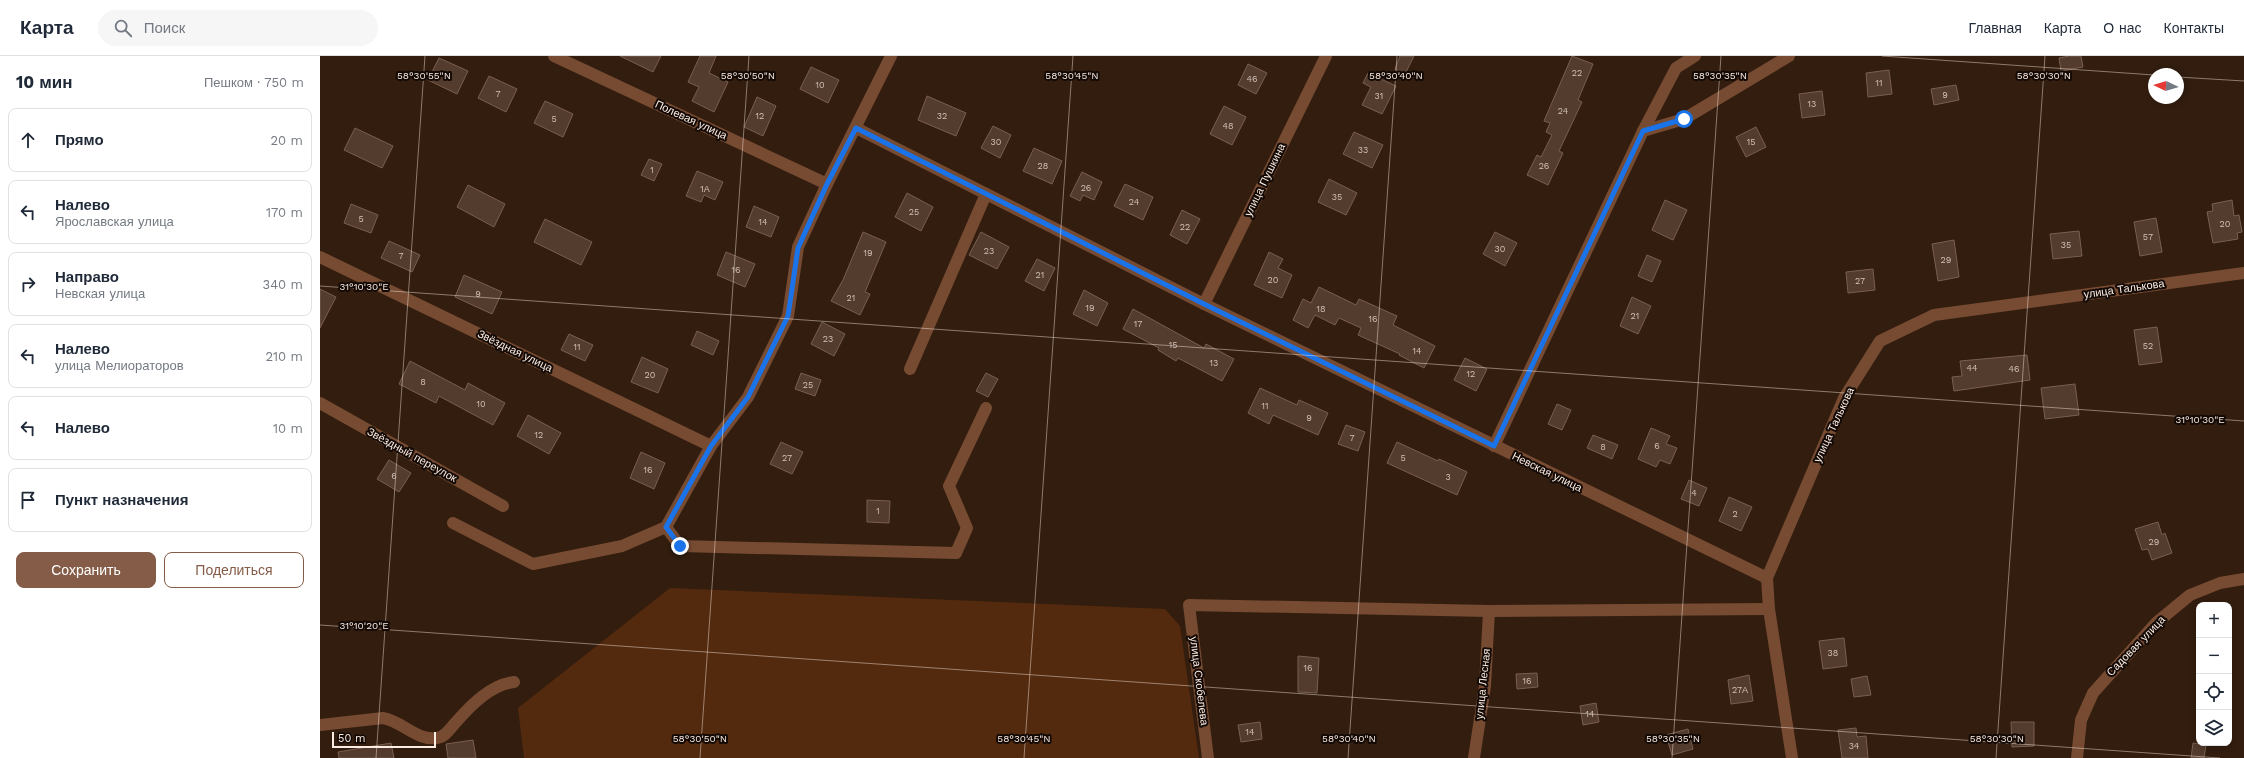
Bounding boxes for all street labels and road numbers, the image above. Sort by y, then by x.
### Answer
street label: Полевая улица [653,98,730,143]
street label: улица Пушкина [1242,141,1289,219]
street label: улица Талькова [2083,277,2166,301]
street label: Звёздная улица [475,327,555,375]
street label: улица Талькова [1811,385,1857,465]
street label: Звёздный переулок [365,425,459,485]
street label: Невская улица [1510,449,1585,495]
street label: Садовая улица [2104,613,2169,679]
street label: улица Скобелева [1187,636,1211,727]
street label: улица Лесная [1473,648,1493,720]

